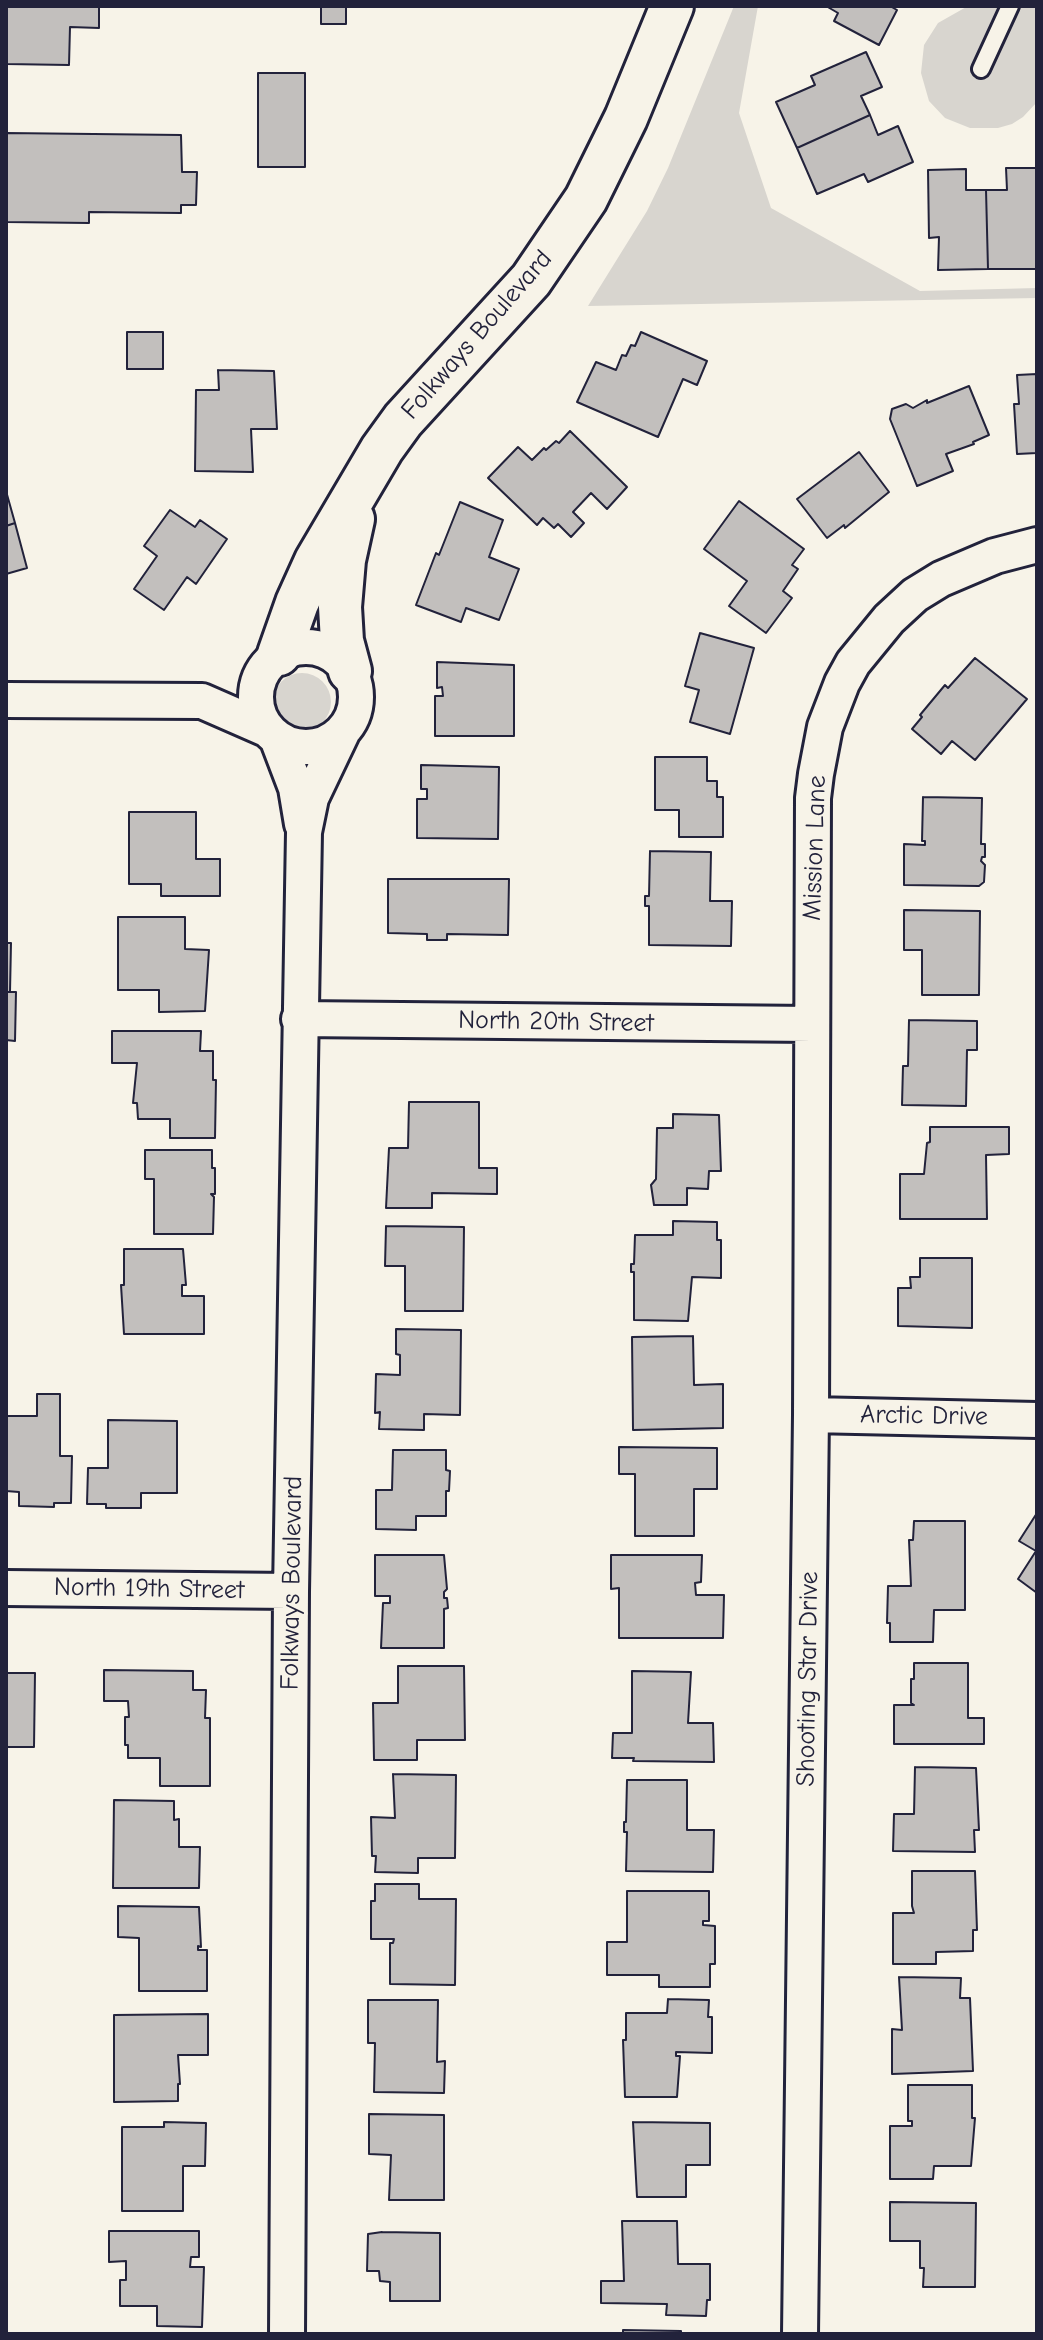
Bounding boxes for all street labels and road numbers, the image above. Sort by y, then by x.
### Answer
street label: Folkways Boulevard [395,244,559,426]
street label: Mission Lane [797,775,833,921]
street label: North 20th Street [458,1005,654,1039]
street label: Arctic Drive [860,1399,988,1433]
street label: Folkways Boulevard [275,1476,309,1690]
street label: Shooting Star Drive [791,1571,825,1787]
street label: North 19th Street [53,1572,245,1606]

